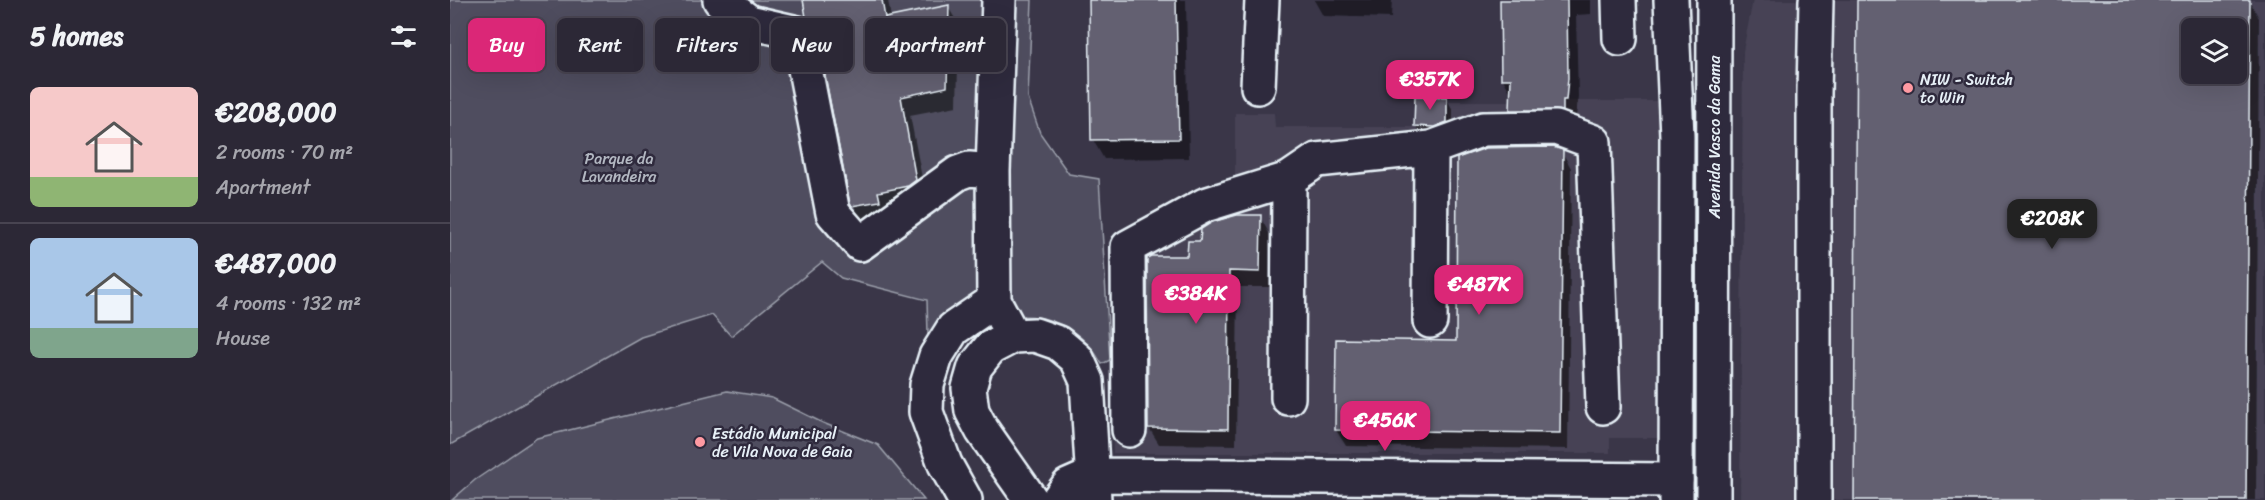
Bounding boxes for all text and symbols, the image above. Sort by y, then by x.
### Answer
text: 5 homes [30,13,123,59]
chip: Buy [468,18,545,72]
chip: Rent [557,18,643,72]
chip: Filters [655,18,759,72]
chip: New [771,18,853,72]
chip: Apartment [865,18,1006,72]
map controls [2181,18,2247,84]
button: layers [2181,18,2247,84]
icon: filters [387,20,420,53]
street label: Avenida Vasco da Gama [1700,55,1729,219]
pin: €357K [1388,60,1472,111]
text: €357K [1400,62,1460,97]
place label: NIW - Switch to Win [1920,65,2013,112]
marker: NIW - Switch to Win [1901,81,1915,95]
text: €208,000 [216,89,337,135]
icon: home [78,111,150,183]
text: 2 rooms · 70 m² [216,135,353,170]
park label: Parque da Lavandeira [582,144,657,191]
text: Apartment [216,170,310,205]
pin: €208K [2010,199,2094,250]
text: €208K [2021,201,2083,236]
text: €487,000 [216,240,336,286]
icon: home [78,262,150,334]
pin: €487K [1437,265,1521,316]
text: €487K [1448,267,1510,302]
pin: €384K [1154,274,1238,325]
text: €384K [1166,276,1226,311]
text: 4 rooms · 132 m² [216,286,361,321]
text: House [216,321,270,356]
pin: €456K [1343,401,1427,452]
text: €456K [1354,403,1416,438]
place label: Estádio Municipal de Vila Nova de Gaia [712,419,852,466]
marker: Estádio Municipal de Vila Nova de Gaia [693,435,707,449]

